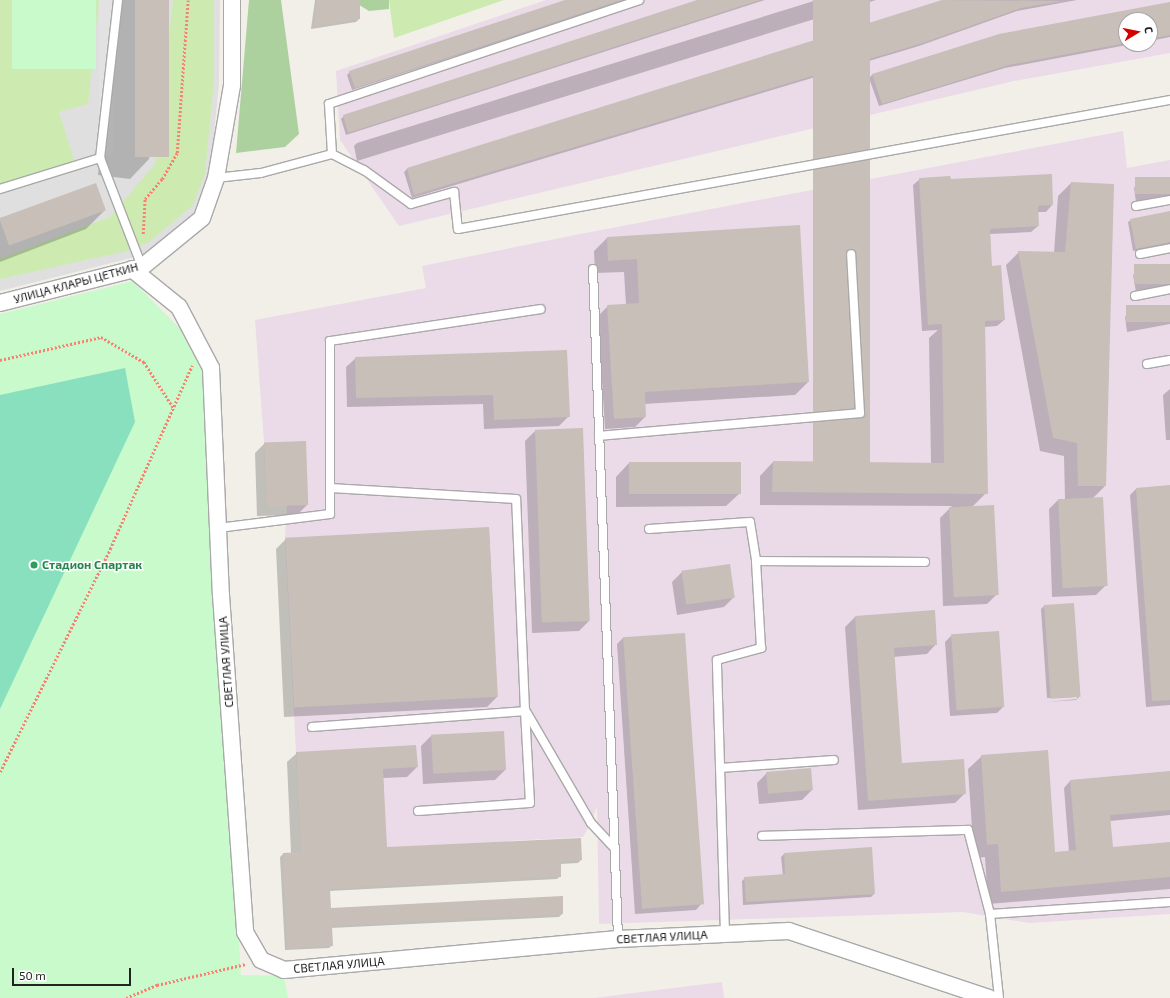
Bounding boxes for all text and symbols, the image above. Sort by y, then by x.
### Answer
north arrow [1118,12,1158,52]
text: С [1142,26,1156,34]
street label: УЛИЦА КЛАРЫ ЦЕТКИН [12,259,140,307]
place label: Стадион Спартак [42,558,142,572]
marker: Стадион Спартак [29,560,39,570]
street label: СВЕТЛАЯ УЛИЦА [216,616,236,708]
street label: СВЕТЛАЯ УЛИЦА [616,927,708,947]
street label: СВЕТЛАЯ УЛИЦА [293,954,385,976]
scale bar [14,960,133,986]
text: 50 m [19,968,46,982]

